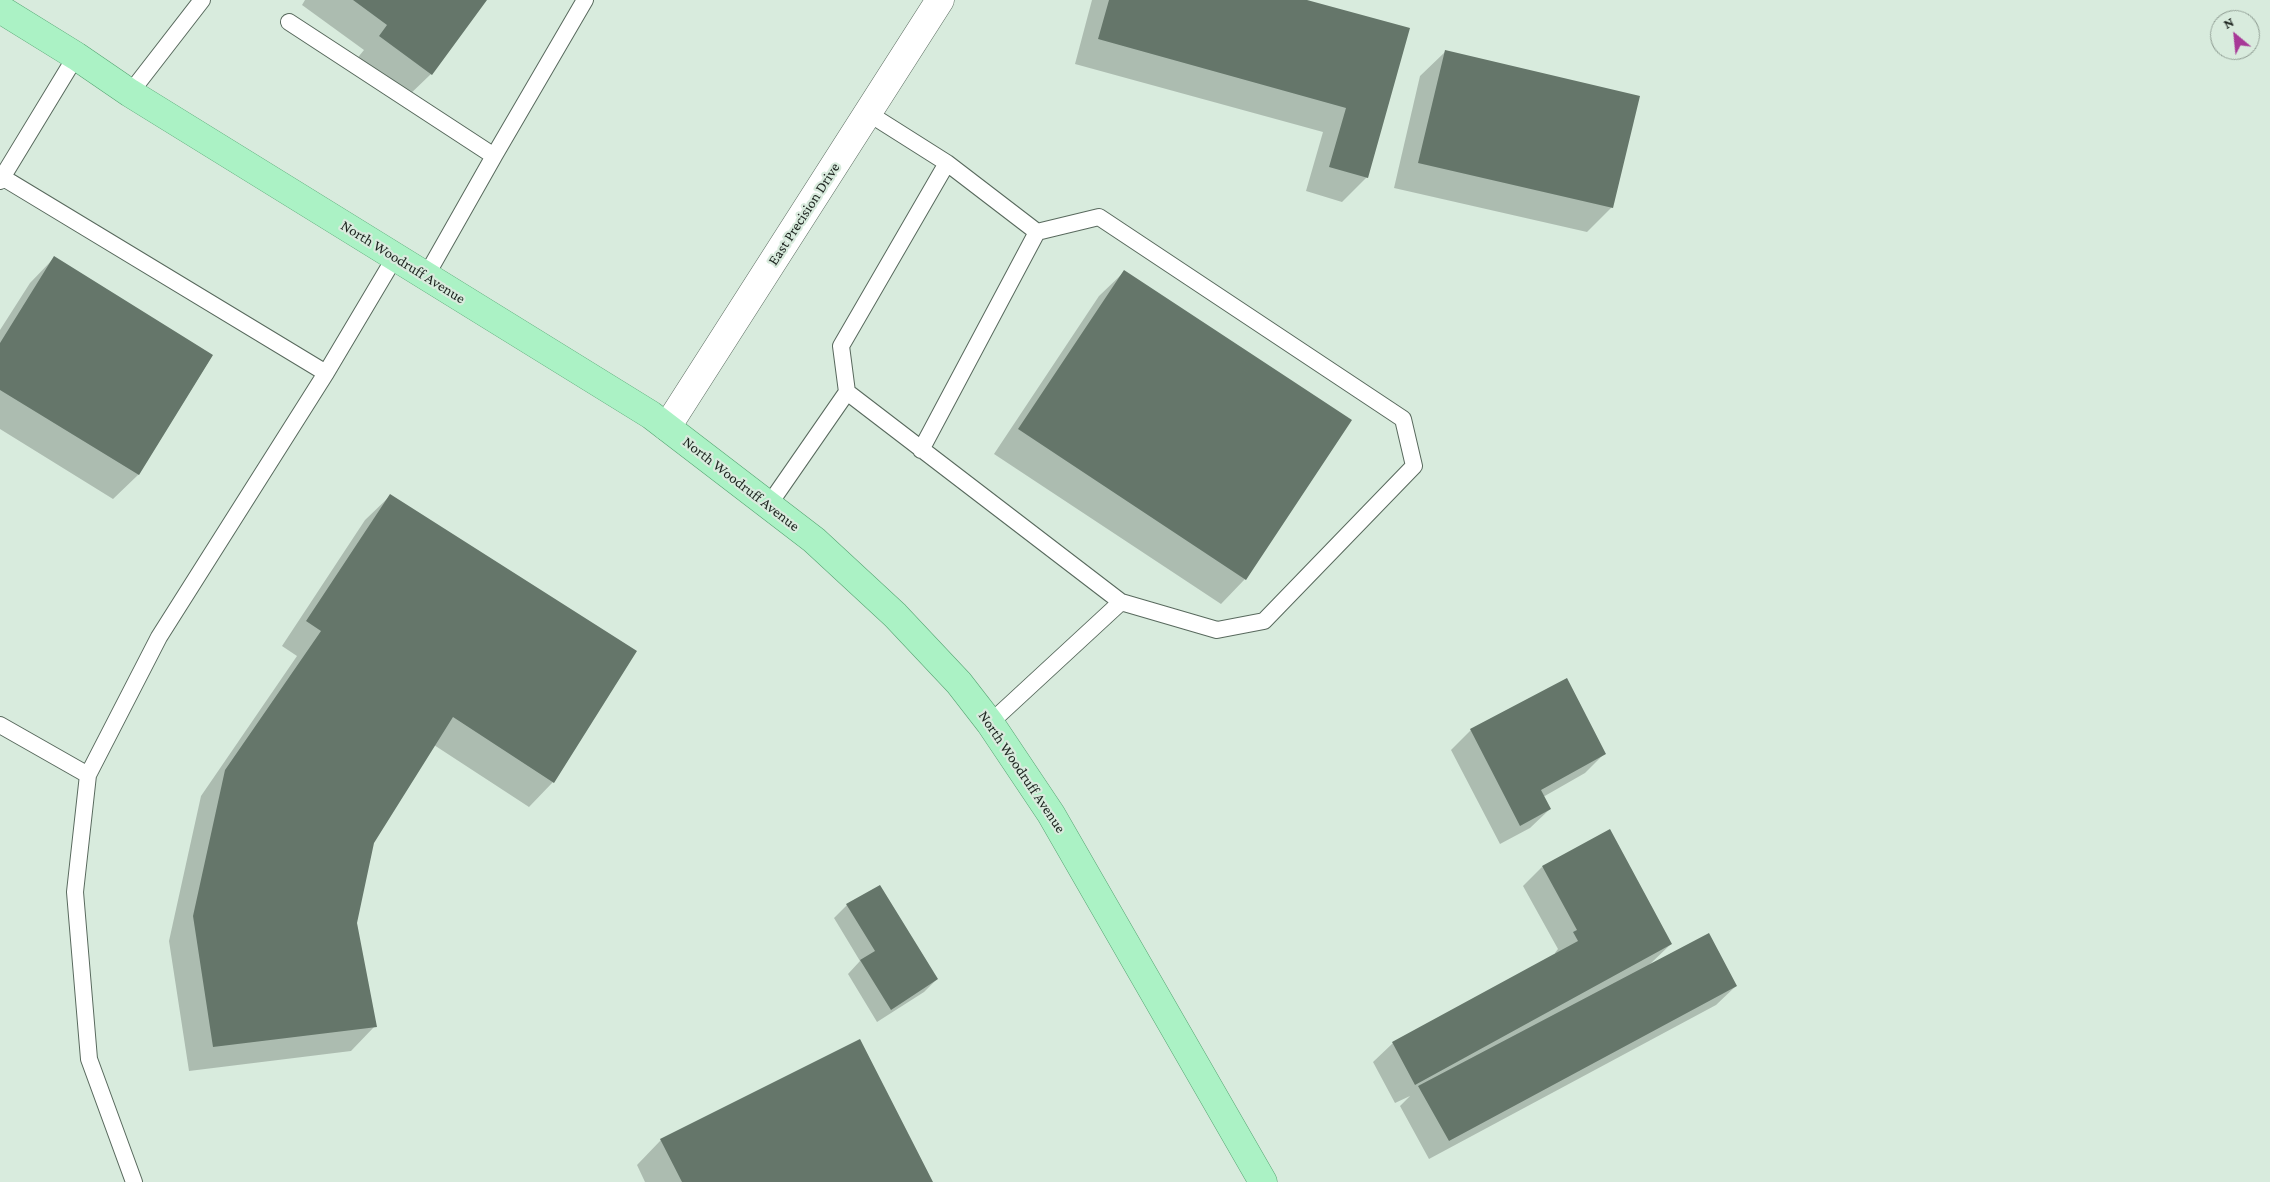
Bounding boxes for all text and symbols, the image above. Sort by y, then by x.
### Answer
north arrow [2210,10,2260,60]
text: N [2220,13,2236,32]
street label: East Precision Drive [764,159,844,269]
street label: North Woodruff Avenue [337,216,469,308]
street label: North Woodruff Avenue [679,433,803,535]
street label: North Woodruff Avenue [974,708,1070,836]

